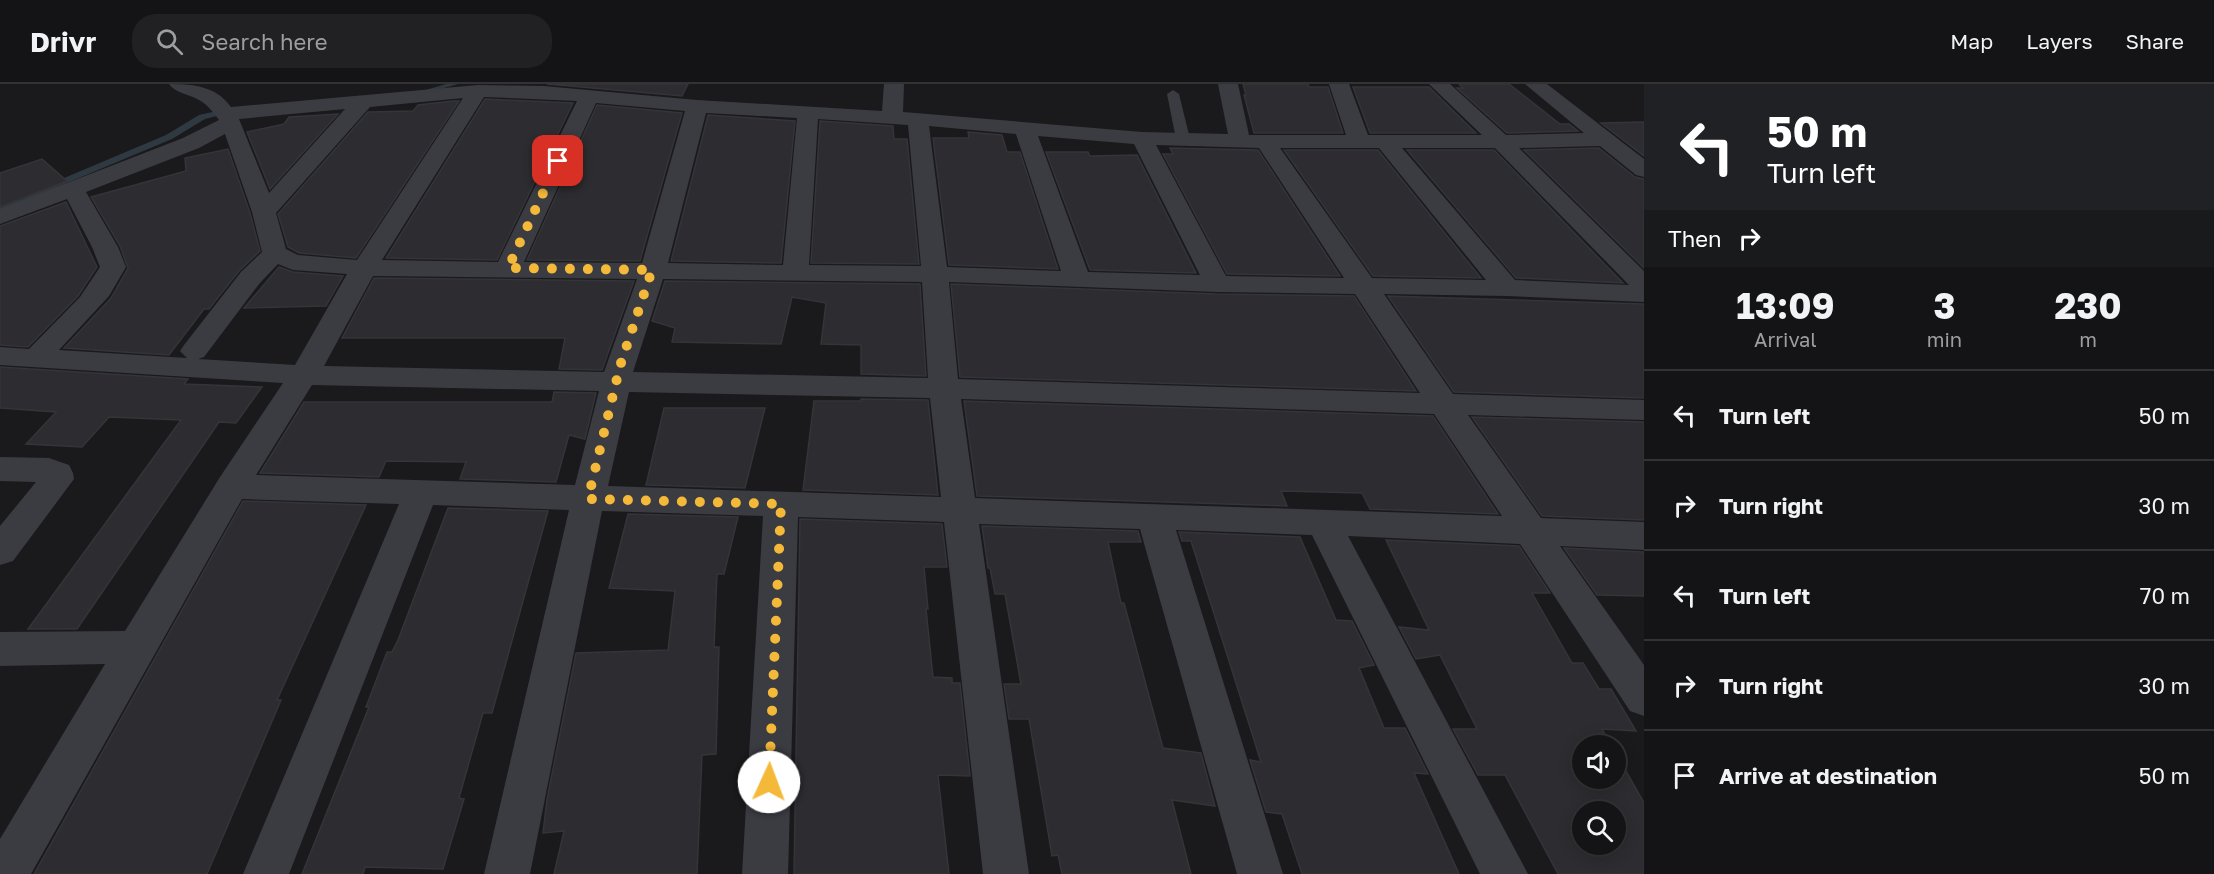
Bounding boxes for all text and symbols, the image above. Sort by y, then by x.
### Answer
search box [132,14,552,68]
text: Drivr [30,25,96,58]
icon: search [153,25,186,58]
text: Search here [201,28,327,55]
text: Map [1950,28,1993,54]
text: Layers [2026,28,2093,54]
text: Share [2126,28,2184,54]
text: 50 m [1767,106,1867,156]
icon: left [1668,108,1746,186]
pin [532,135,583,186]
icon: arrive [541,144,574,177]
text: Turn left [1767,157,1876,189]
icon: right [1733,222,1766,255]
text: Then [1668,225,1721,252]
text: 13:09 [1736,284,1835,327]
text: 3 [1933,284,1955,327]
text: 230 [2054,284,2122,327]
text: Arrival [1754,327,1817,351]
text: min [1927,327,1962,351]
text: m [2079,327,2097,351]
icon: left [1668,399,1701,432]
text: Turn left [1719,402,1810,429]
text: 50 m [2139,402,2190,429]
icon: right [1668,489,1701,522]
text: Turn right [1719,492,1823,519]
text: 30 m [2139,492,2190,519]
icon: left [1668,579,1701,612]
text: Turn left [1719,582,1810,609]
text: 70 m [2140,582,2190,609]
icon: right [1668,669,1701,702]
text: Turn right [1719,672,1823,699]
text: 30 m [2139,672,2190,699]
map controls [1572,735,1626,855]
button: sound [1572,735,1626,789]
position arrow [737,750,801,814]
icon: arrive [1668,759,1701,792]
text: Arrive at destination [1719,762,1937,789]
text: 50 m [2139,762,2190,789]
button: search [1572,801,1626,855]

